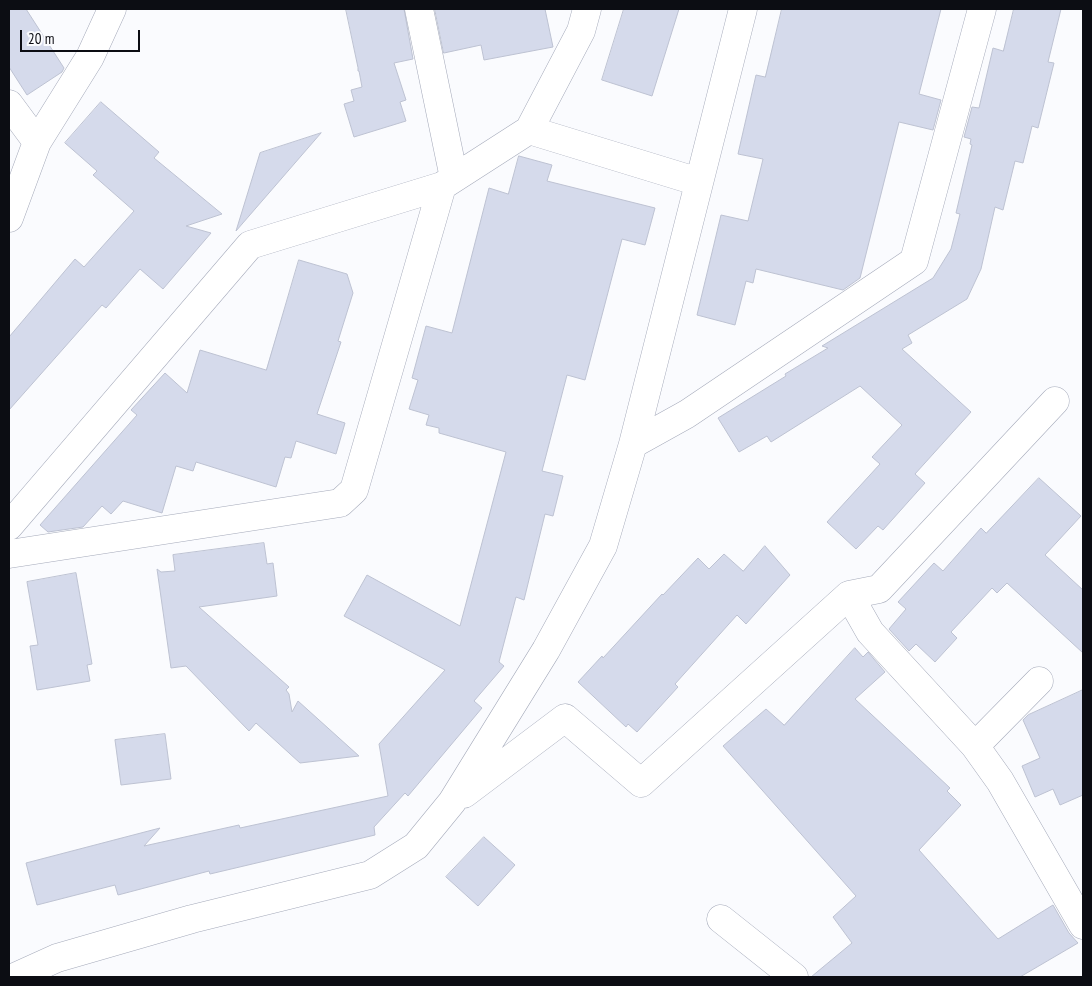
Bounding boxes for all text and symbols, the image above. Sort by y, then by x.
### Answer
scale bar [22,20,142,52]
text: 20 m [28,29,54,48]

